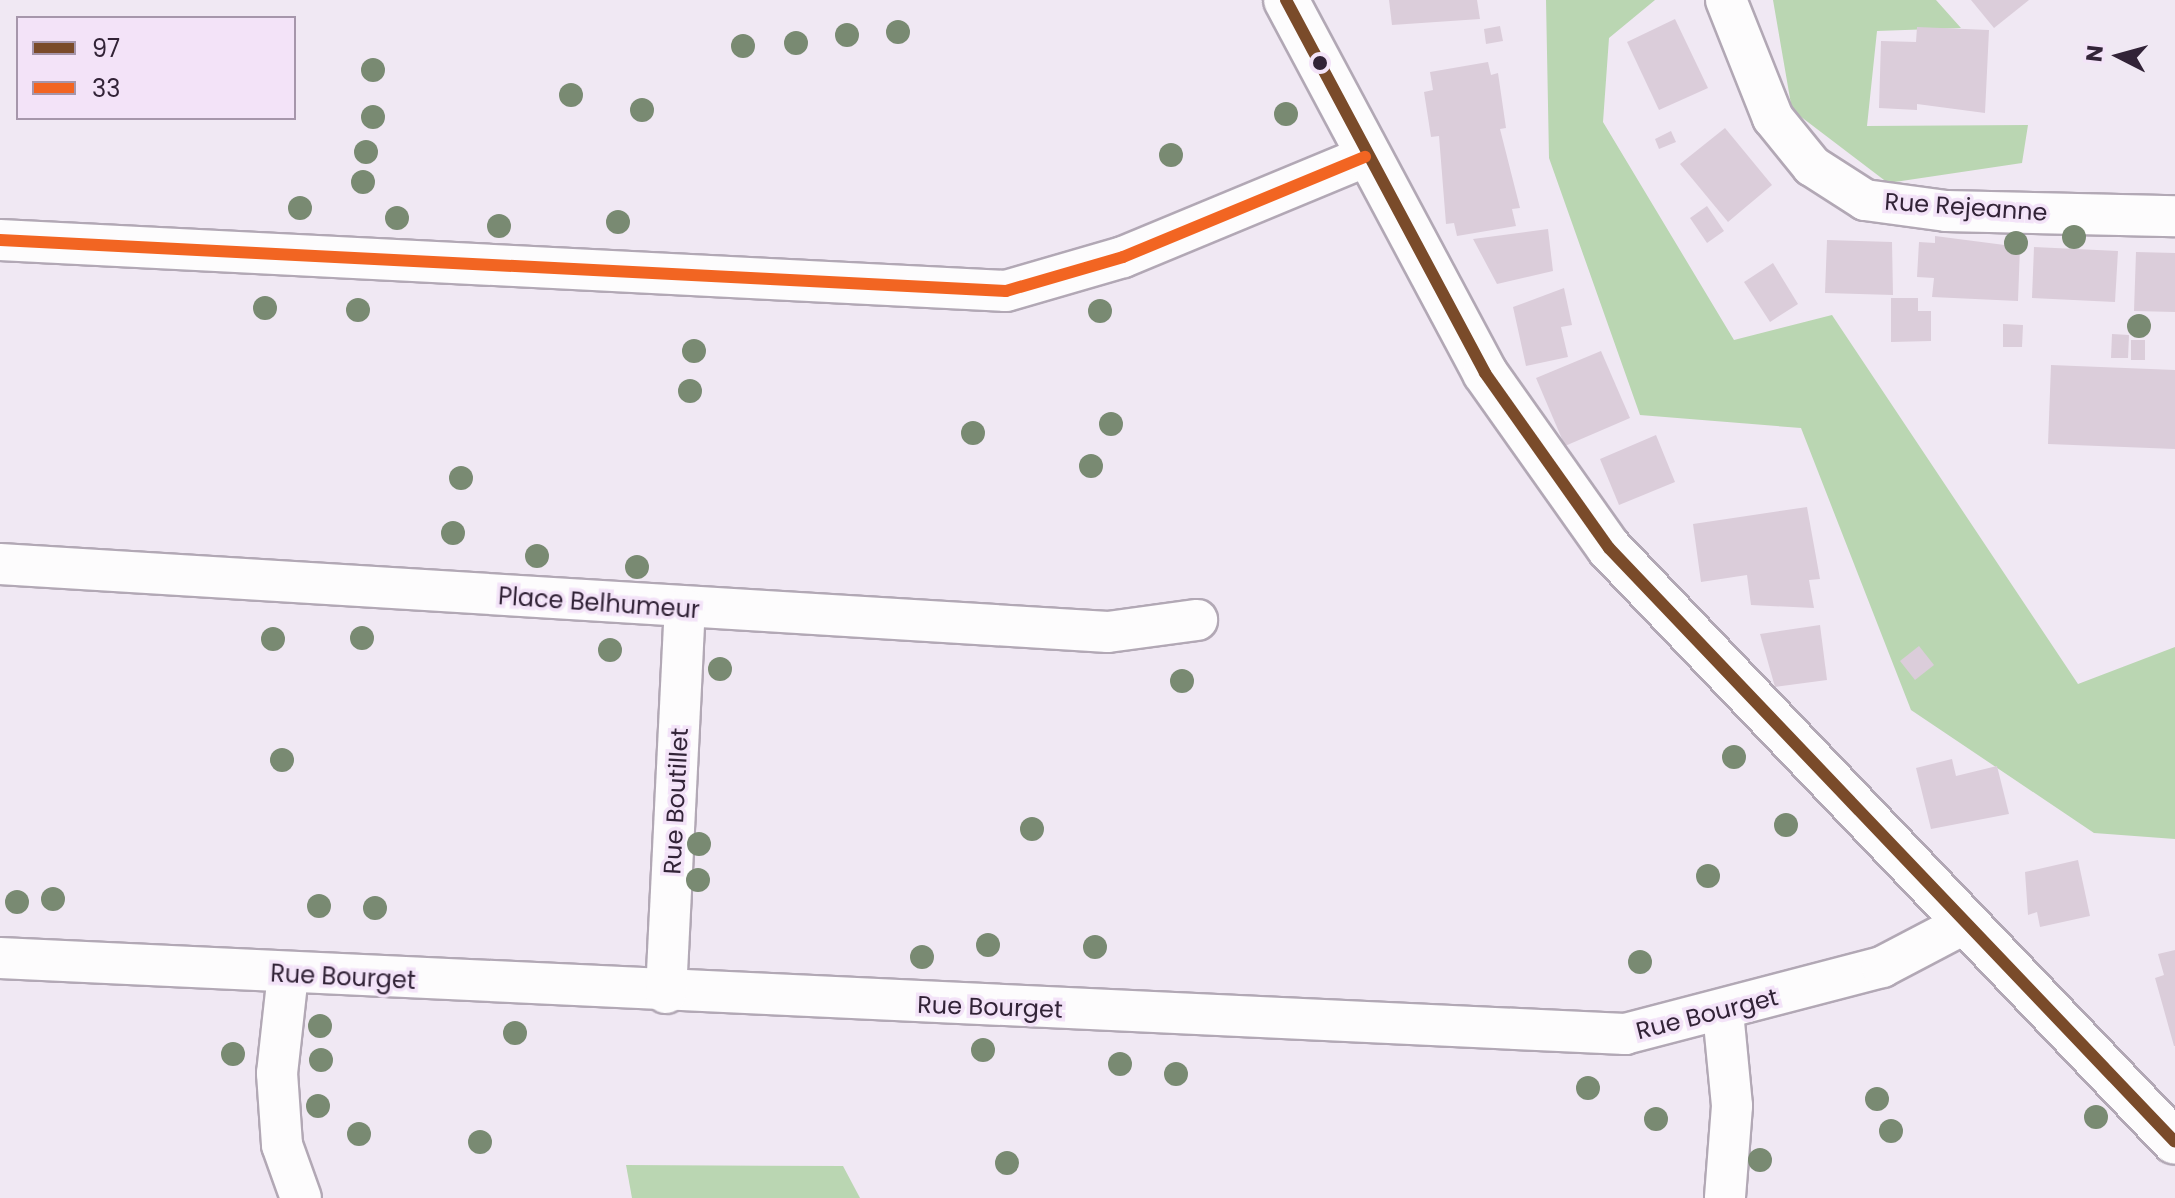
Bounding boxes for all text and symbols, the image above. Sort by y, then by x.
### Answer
legend [16,16,296,120]
north arrow [2079,16,2159,96]
text: 97 [92,32,120,65]
text: N [2078,44,2111,63]
unlabelled marker [1312,55,1328,71]
text: 33 [92,72,120,105]
street label: Rue Rejeanne [1884,187,2048,227]
street label: Place Belhumeur [497,582,701,624]
street label: Rue Boutillet [658,727,694,875]
street label: Rue Bourget [270,959,416,995]
street label: Rue Bourget [1633,982,1781,1046]
street label: Rue Bourget [917,990,1063,1024]

